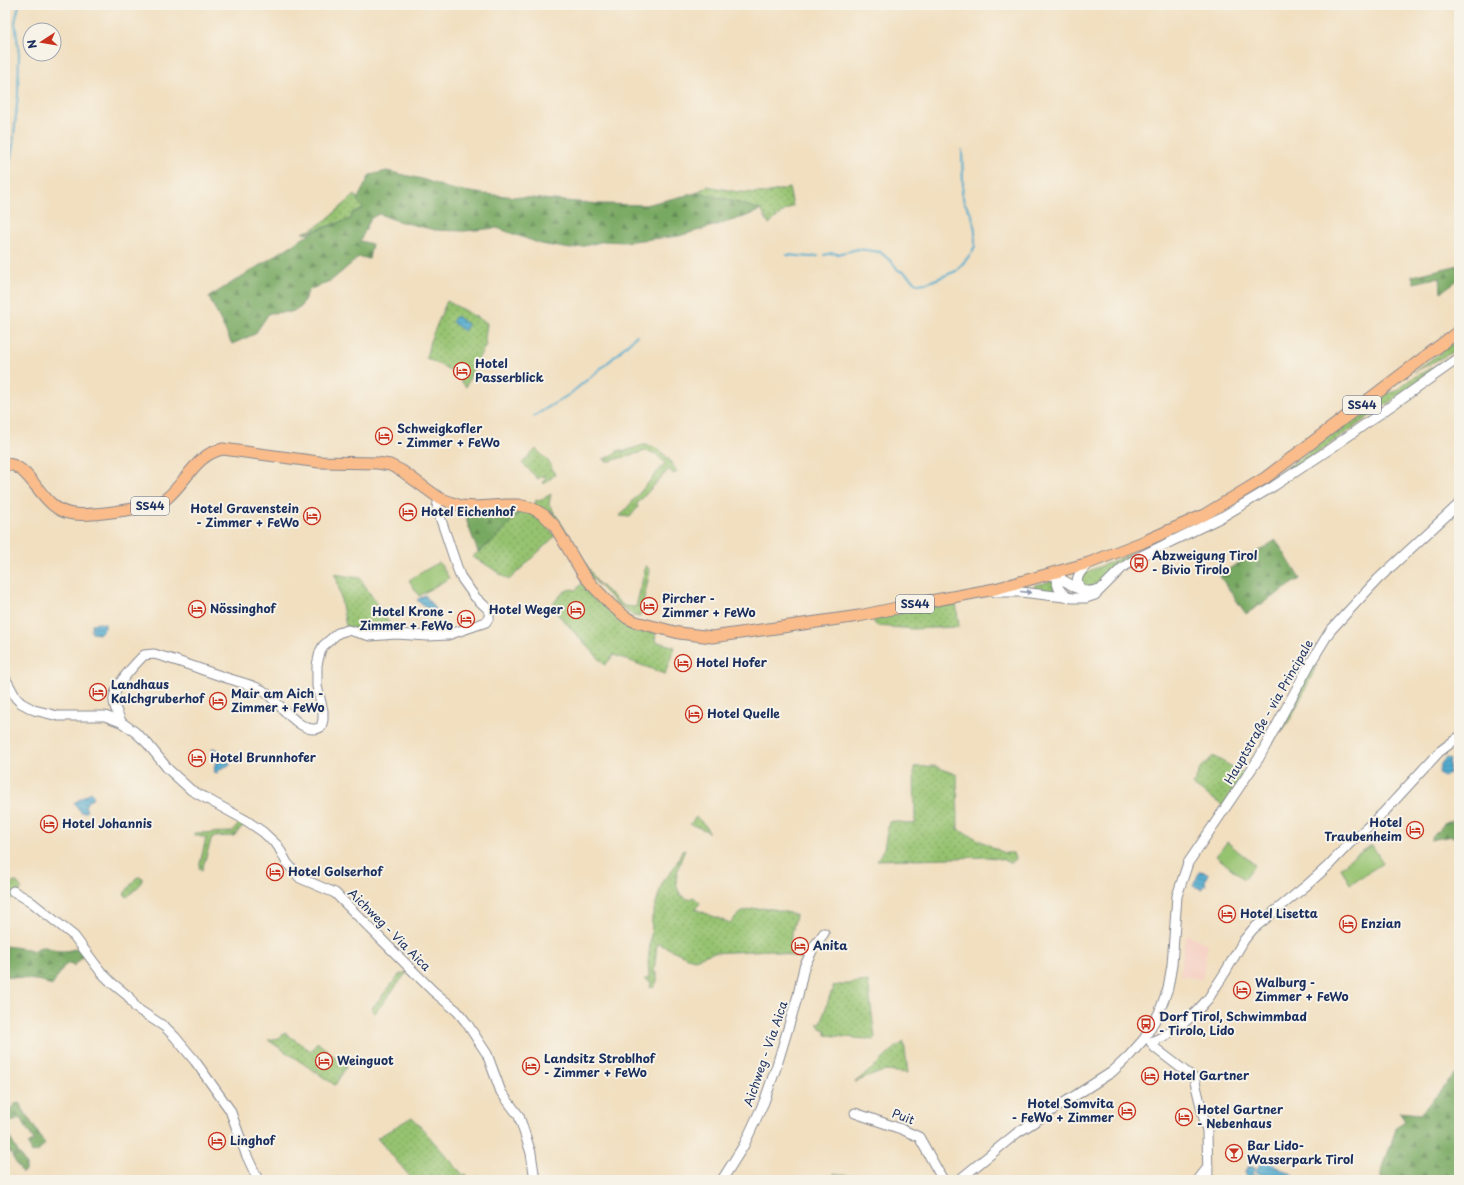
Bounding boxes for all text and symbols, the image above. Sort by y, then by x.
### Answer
north arrow [22,22,62,62]
text: N [22,38,41,50]
place label: Hotel Passerblick [475,354,544,386]
hotel icon: Hotel Passerblick [452,361,472,381]
road number: SS44 [1343,396,1381,414]
place label: Schweigkofler - Zimmer + FeWo [397,419,500,451]
hotel icon: Schweigkofler - Zimmer + FeWo [374,426,394,446]
road number: SS44 [131,497,169,515]
place label: Hotel Gravenstein - Zimmer + FeWo [190,499,299,531]
hotel icon: Hotel Eichenhof [398,502,418,522]
place label: Hotel Eichenhof [421,502,516,520]
hotel icon: Hotel Gravenstein - Zimmer + FeWo [302,506,322,526]
place label: Abzweigung Tirol - Bivio Tirolo [1152,546,1258,578]
bus stop icon: Abzweigung Tirol - Bivio Tirolo [1129,553,1149,573]
place label: Pircher - Zimmer + FeWo [662,589,756,621]
one-way arrow [1020,589,1032,596]
road number: SS44 [896,595,934,613]
hotel icon: Pircher - Zimmer + FeWo [639,596,659,616]
hotel icon: Nössinghof [187,599,207,619]
place label: Nössinghof [210,599,277,617]
place label: Hotel Weger [489,600,564,618]
hotel icon: Hotel Weger [566,600,586,620]
place label: Hotel Krone - Zimmer + FeWo [359,602,453,634]
hotel icon: Hotel Krone - Zimmer + FeWo [456,609,476,629]
street label: Hauptstraße - via Principale [1219,635,1317,787]
hotel icon: Hotel Hofer [673,653,693,673]
place label: Hotel Hofer [696,653,768,671]
place label: Landhaus Kalchgruberhof [111,675,206,707]
hotel icon: Landhaus Kalchgruberhof [88,682,108,702]
place label: Mair am Aich - Zimmer + FeWo [231,684,325,716]
hotel icon: Mair am Aich - Zimmer + FeWo [208,691,228,711]
hotel icon: Hotel Quelle [684,704,704,724]
place label: Hotel Quelle [707,704,780,722]
hotel icon: Hotel Brunnhofer [187,748,207,768]
place label: Hotel Brunnhofer [210,748,317,766]
place label: Hotel Traubenheim [1324,813,1402,845]
hotel icon: Hotel Johannis [39,814,59,834]
place label: Hotel Johannis [62,814,152,832]
hotel icon: Hotel Traubenheim [1405,820,1425,840]
hotel icon: Hotel Golserhof [265,862,285,882]
place label: Hotel Golserhof [288,862,384,880]
street label: Aichweg - Via Aica [344,884,436,975]
hotel icon: Hotel Lisetta [1217,904,1237,924]
place label: Hotel Lisetta [1240,904,1318,922]
hotel icon: Enzian [1338,914,1358,934]
place label: Enzian [1361,914,1401,932]
hotel icon: Anita [790,936,810,956]
place label: Anita [812,936,848,954]
place label: Walburg - Zimmer + FeWo [1255,973,1349,1005]
hotel icon: Walburg - Zimmer + FeWo [1232,980,1252,1000]
street label: Aichweg - Via Aica [739,998,792,1109]
place label: Dorf Tirol, Schwimmbad - Tirolo, Lido [1159,1007,1307,1039]
bus stop icon: Dorf Tirol, Schwimmbad - Tirolo, Lido [1136,1014,1156,1034]
place label: Landsitz Stroblhof - Zimmer + FeWo [544,1049,657,1081]
hotel icon: Weinguot [314,1051,334,1071]
place label: Weinguot [337,1051,394,1069]
hotel icon: Landsitz Stroblhof - Zimmer + FeWo [521,1056,541,1076]
hotel icon: Hotel Gartner [1140,1066,1160,1086]
place label: Hotel Gartner [1163,1066,1250,1084]
place label: Hotel Somvita - FeWo + Zimmer [1012,1094,1115,1126]
place label: Hotel Gartner - Nebenhaus [1197,1100,1284,1132]
hotel icon: Hotel Somvita - FeWo + Zimmer [1117,1101,1137,1121]
street label: Puit [889,1104,917,1129]
hotel icon: Hotel Gartner - Nebenhaus [1174,1107,1194,1127]
hotel icon: Linghof [207,1131,227,1151]
place label: Linghof [230,1131,277,1149]
place label: Bar Lido- Wasserpark Tirol [1247,1136,1354,1168]
bar icon: Bar Lido- Wasserpark Tirol [1224,1143,1244,1163]

